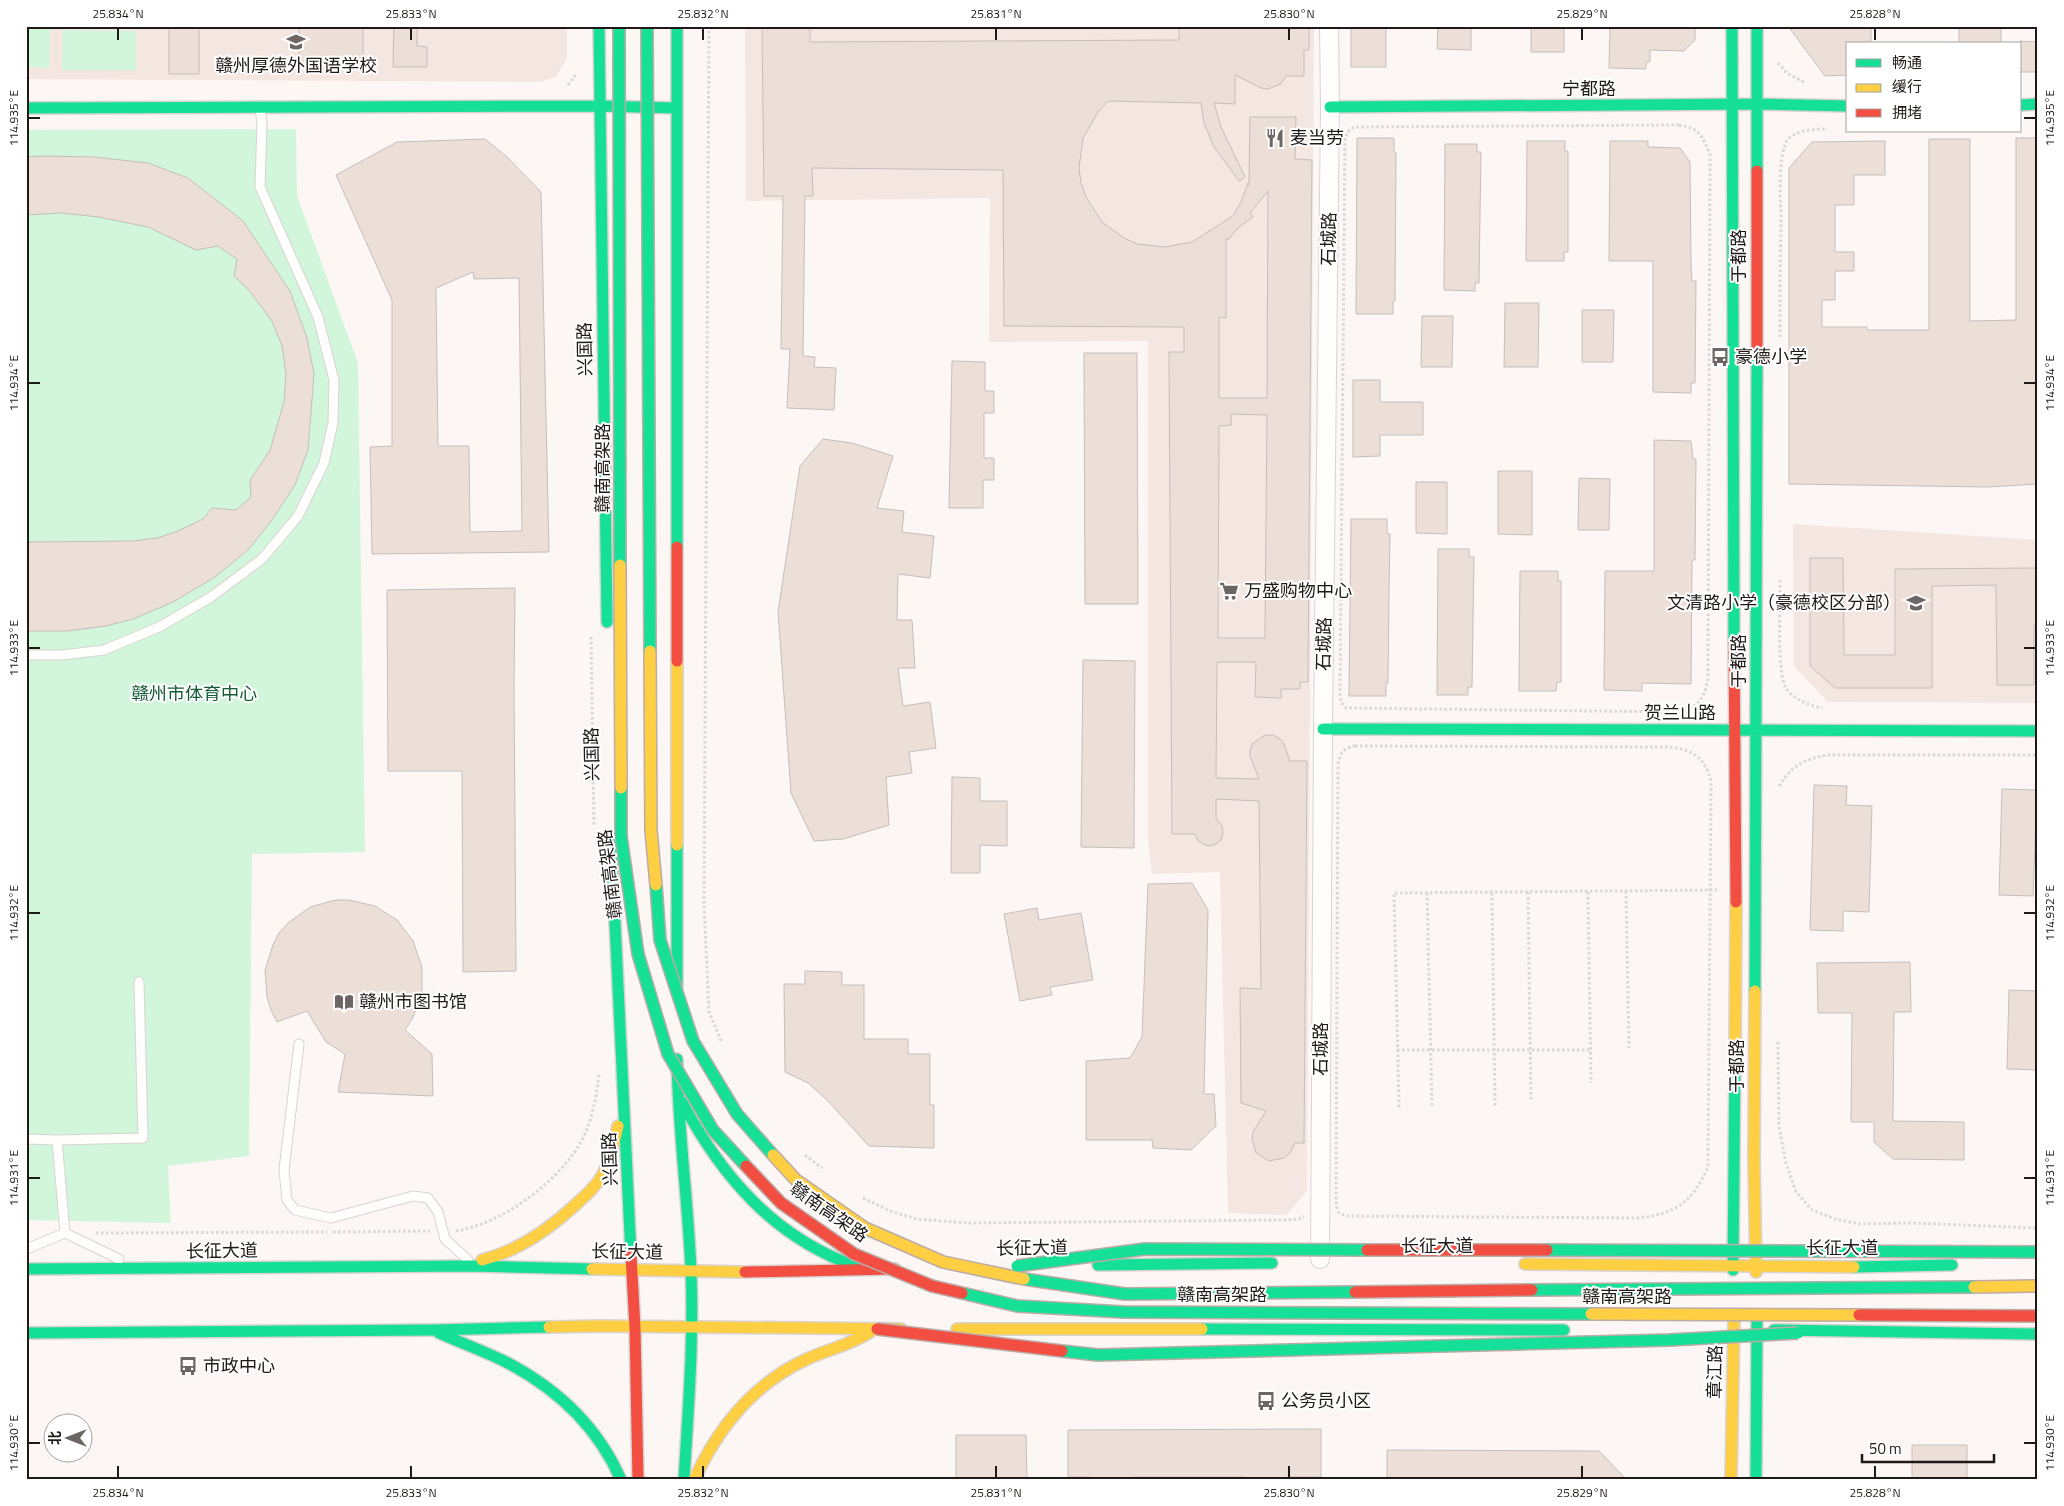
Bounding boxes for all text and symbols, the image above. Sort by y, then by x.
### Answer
text: 25.834°N [92,4,144,23]
text: 25.833°N [385,4,437,23]
text: 25.832°N [677,4,729,23]
text: 25.831°N [970,4,1022,23]
text: 25.830°N [1263,4,1315,23]
text: 25.829°N [1556,4,1608,23]
text: 25.828°N [1849,4,1901,23]
school or university icon: 赣州厚德外国语学校 [285,31,307,53]
legend [1846,42,2022,132]
text: 畅通 [1892,51,1922,74]
place label: 赣州厚德外国语学校 [215,52,377,79]
street label: 宁都路 [1562,75,1616,102]
text: 缓行 [1892,75,1922,98]
text: 114.935°E [4,90,23,146]
text: 114.935°E [2040,90,2059,146]
text: 拥堵 [1892,101,1922,124]
place label: 麦当劳 [1290,124,1344,151]
restaurant icon: 麦当劳 [1264,127,1286,149]
street label: 石城路 [1315,212,1342,266]
street label: 于都路 [1725,229,1752,283]
street label: 兴国路 [571,322,598,376]
place label: 豪德小学 [1735,343,1807,370]
bus stop icon: 豪德小学 [1709,346,1731,368]
text: 114.934°E [4,355,23,411]
text: 114.934°E [2040,355,2059,411]
street label: 赣南高架路 [589,423,616,513]
place label: 万盛购物中心 [1244,577,1352,604]
supermarket icon: 万盛购物中心 [1218,580,1240,602]
place label: 文清路小学（豪德校区分部） [1667,589,1901,616]
school or university icon: 文清路小学（豪德校区分部） [1905,592,1927,614]
street label: 石城路 [1310,617,1337,671]
text: 114.933°E [4,620,23,676]
text: 114.933°E [2040,620,2059,676]
street label: 于都路 [1725,634,1752,688]
park label: 赣州市体育中心 [131,680,257,707]
street label: 贺兰山路 [1644,699,1716,726]
street label: 兴国路 [578,727,605,781]
street label: 赣南高架路 [591,828,628,920]
text: 114.932°E [4,885,23,941]
text: 114.932°E [2040,885,2059,941]
place label: 赣州市图书馆 [359,988,467,1015]
library icon: 赣州市图书馆 [333,991,355,1013]
street label: 石城路 [1307,1022,1334,1076]
street label: 于都路 [1723,1039,1750,1093]
street label: 兴国路 [595,1132,624,1186]
text: 114.931°E [4,1150,23,1206]
text: 114.931°E [2040,1150,2059,1206]
street label: 赣南高架路 [785,1175,874,1248]
street label: 长征大道 [1401,1232,1473,1259]
street label: 长征大道 [996,1233,1068,1262]
street label: 长征大道 [1806,1234,1878,1261]
street label: 长征大道 [186,1236,258,1265]
street label: 长征大道 [591,1237,663,1266]
street label: 赣南高架路 [1177,1281,1267,1308]
street label: 赣南高架路 [1582,1283,1672,1310]
street label: 章江路 [1701,1345,1728,1399]
place label: 市政中心 [203,1352,275,1379]
bus stop icon: 市政中心 [177,1355,199,1377]
place label: 公务员小区 [1281,1387,1371,1414]
bus stop icon: 公务员小区 [1255,1390,1277,1412]
north arrow [42,1414,92,1464]
text: 114.930°E [4,1415,23,1471]
text: 114.930°E [2040,1415,2059,1471]
text: 北 [44,1431,65,1445]
scale bar [1862,1431,1994,1463]
text: 50 m [1869,1437,1902,1460]
text: 25.834°N [92,1483,144,1502]
text: 25.833°N [385,1483,437,1502]
text: 25.832°N [677,1483,729,1502]
text: 25.831°N [970,1483,1022,1502]
text: 25.830°N [1263,1483,1315,1502]
text: 25.829°N [1556,1483,1608,1502]
text: 25.828°N [1849,1483,1901,1502]

